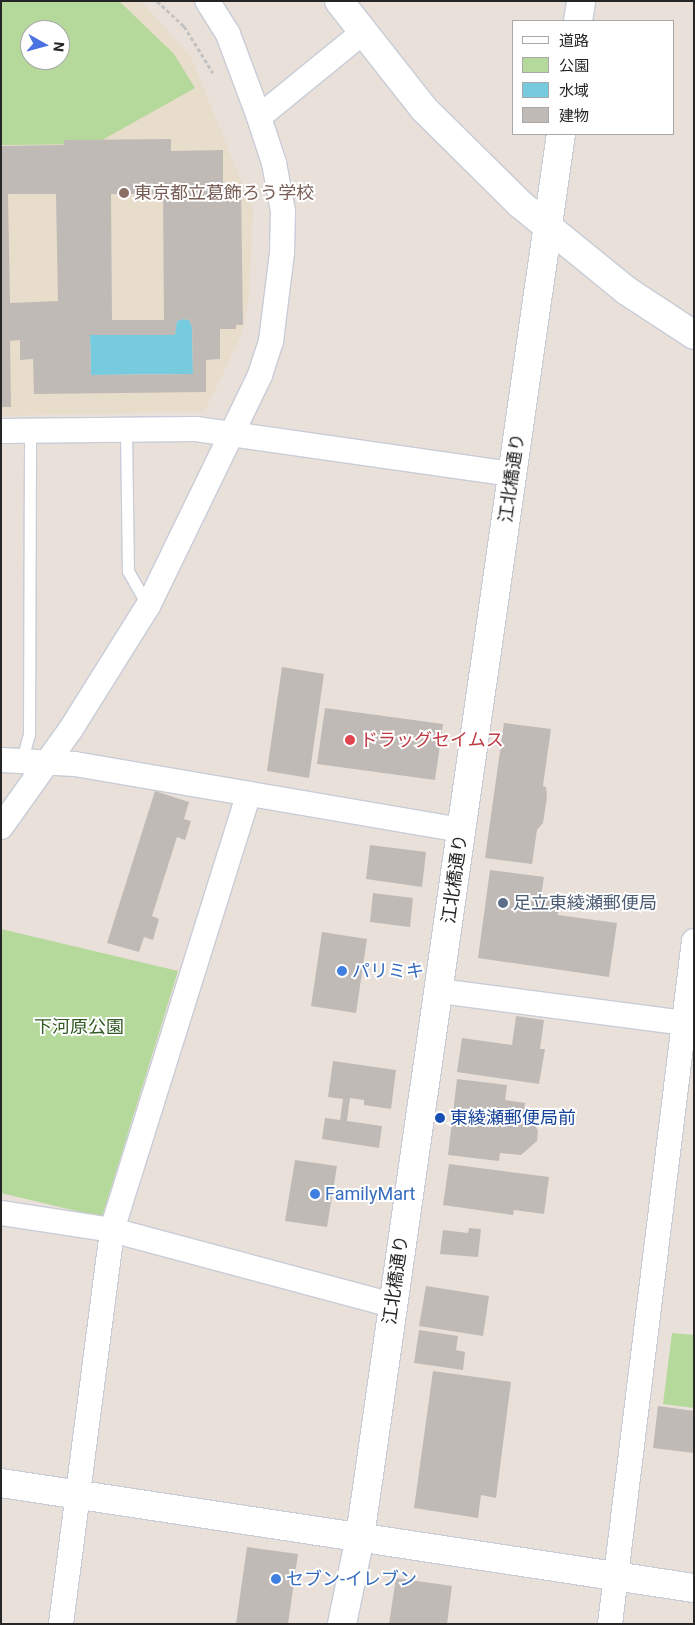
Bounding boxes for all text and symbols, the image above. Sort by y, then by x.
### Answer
north arrow [20,20,70,70]
legend [512,20,675,135]
text: 道路 [559,32,589,50]
text: N [50,41,67,53]
text: 公園 [559,57,589,75]
text: 水域 [559,82,589,100]
text: 建物 [559,107,589,125]
place label: 東京都立葛飾ろう学校 [134,182,314,204]
marker: 東京都立葛飾ろう学校 [118,187,130,199]
street label: 江北橋通り [495,432,529,524]
place label: ドラッグセイムス [360,729,504,751]
marker: ドラッグセイムス [344,734,356,746]
street label: 江北橋通り [438,833,472,925]
place label: 足立東綾瀬郵便局 [513,892,657,914]
marker: 足立東綾瀬郵便局 [497,897,509,909]
place label: パリミキ [352,960,424,982]
marker: パリミキ [336,965,348,977]
park label: 下河原公園 [34,1016,124,1038]
place label: 東綾瀬郵便局前 [450,1107,576,1129]
marker: 東綾瀬郵便局前 [434,1112,446,1124]
place label: FamilyMart [325,1183,415,1205]
marker: FamilyMart [309,1188,321,1200]
street label: 江北橋通り [379,1234,413,1326]
place label: セブン-イレブン [286,1568,417,1590]
marker: セブン-イレブン [270,1573,282,1585]

